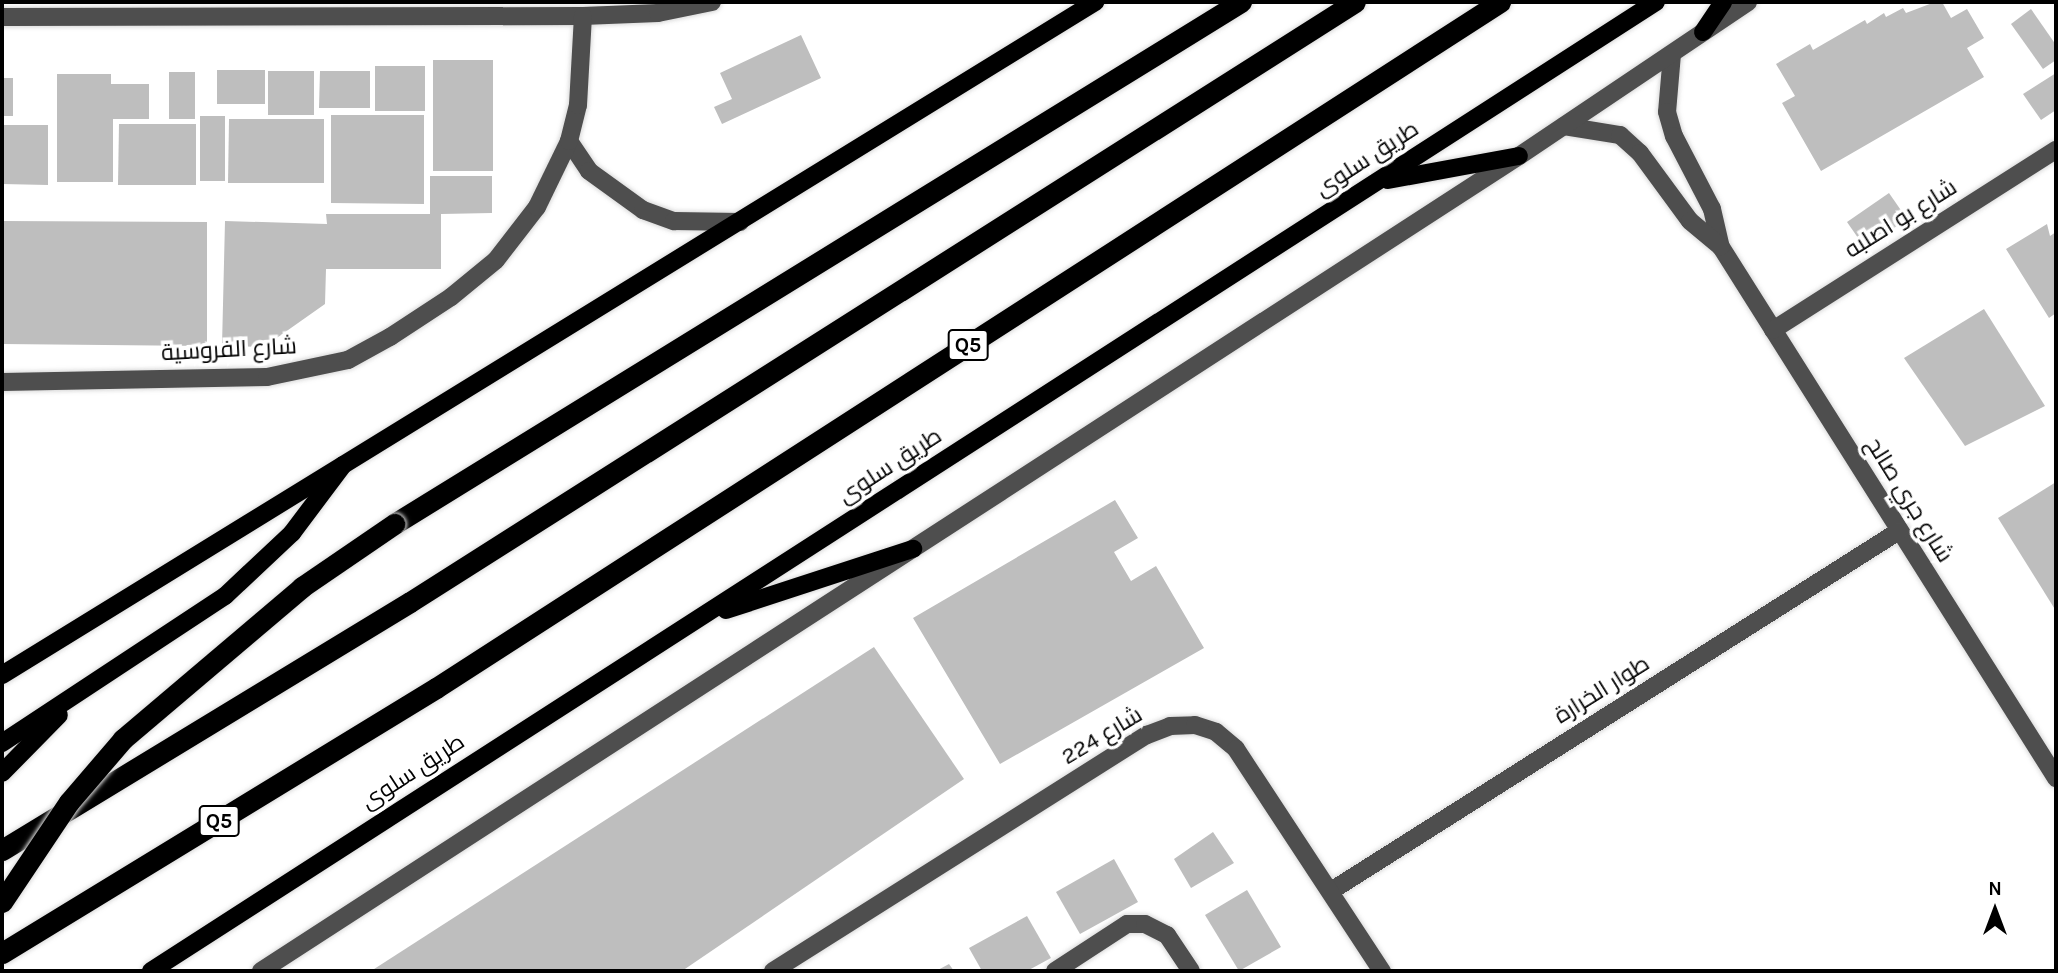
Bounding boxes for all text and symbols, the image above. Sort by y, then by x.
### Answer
street label: طريق سلوى [1310,115,1424,203]
street label: شارع بو اصلبه [1840,174,1962,264]
road number: Q5 [947,328,989,362]
street label: شارع الفروسية [161,333,297,367]
street label: طريق سلوى [833,422,947,510]
street label: شارع جري صالح [1860,432,1958,568]
street label: طوار الخرارة [1549,650,1655,730]
street label: شارع 224 [1057,701,1147,771]
street label: طريق سلوى [356,728,470,816]
road number: Q5 [198,804,240,838]
north arrow [1960,875,2030,945]
text: N [1988,878,2002,900]

